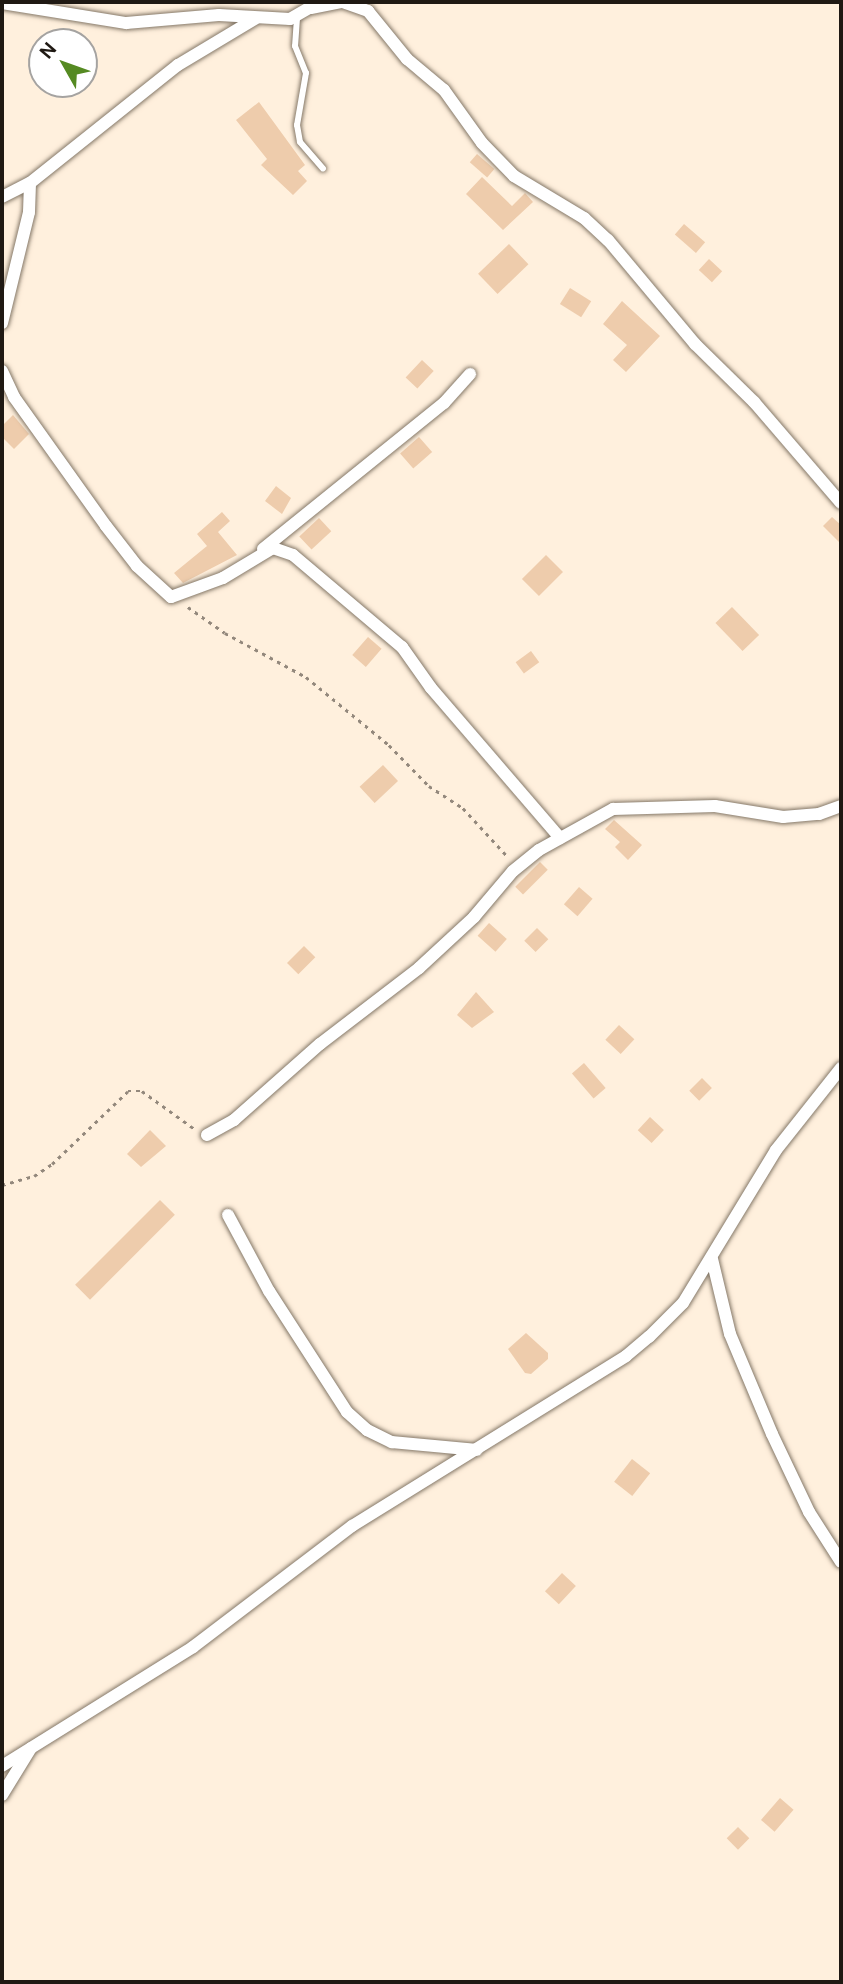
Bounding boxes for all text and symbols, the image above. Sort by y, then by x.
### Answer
north arrow [28,28,98,98]
text: N [34,37,62,64]

